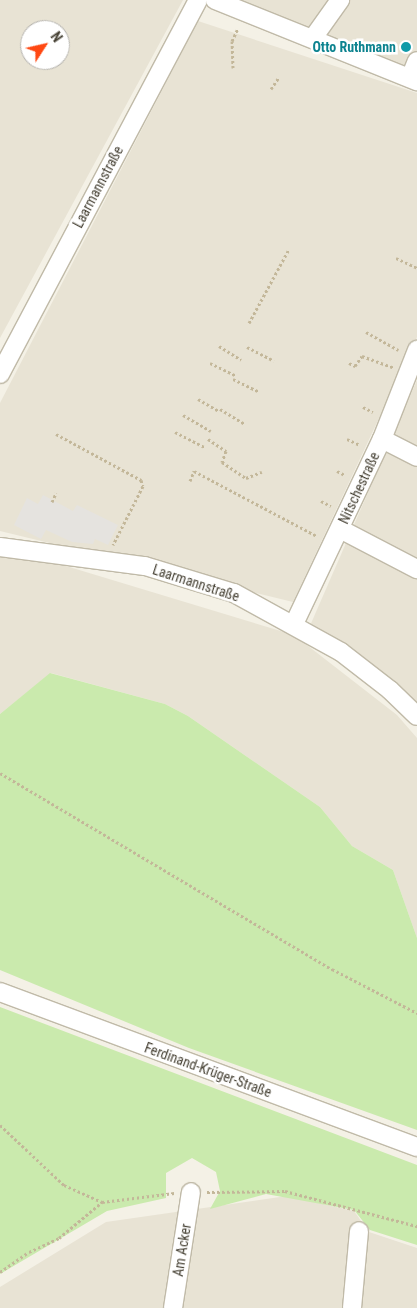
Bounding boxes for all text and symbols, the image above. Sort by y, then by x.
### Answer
north arrow [20,20,70,70]
text: N [47,29,65,45]
place label: Otto Ruthmann [312,39,396,55]
marker: Otto Ruthmann [400,41,412,53]
street label: Laarmannstraße [69,143,127,231]
street label: Nitschestraße [335,449,383,527]
street label: Laarmannstraße [150,561,242,605]
street label: Ferdinand-Krüger-Straße [142,1039,274,1101]
street label: Am Acker [170,1222,194,1278]

